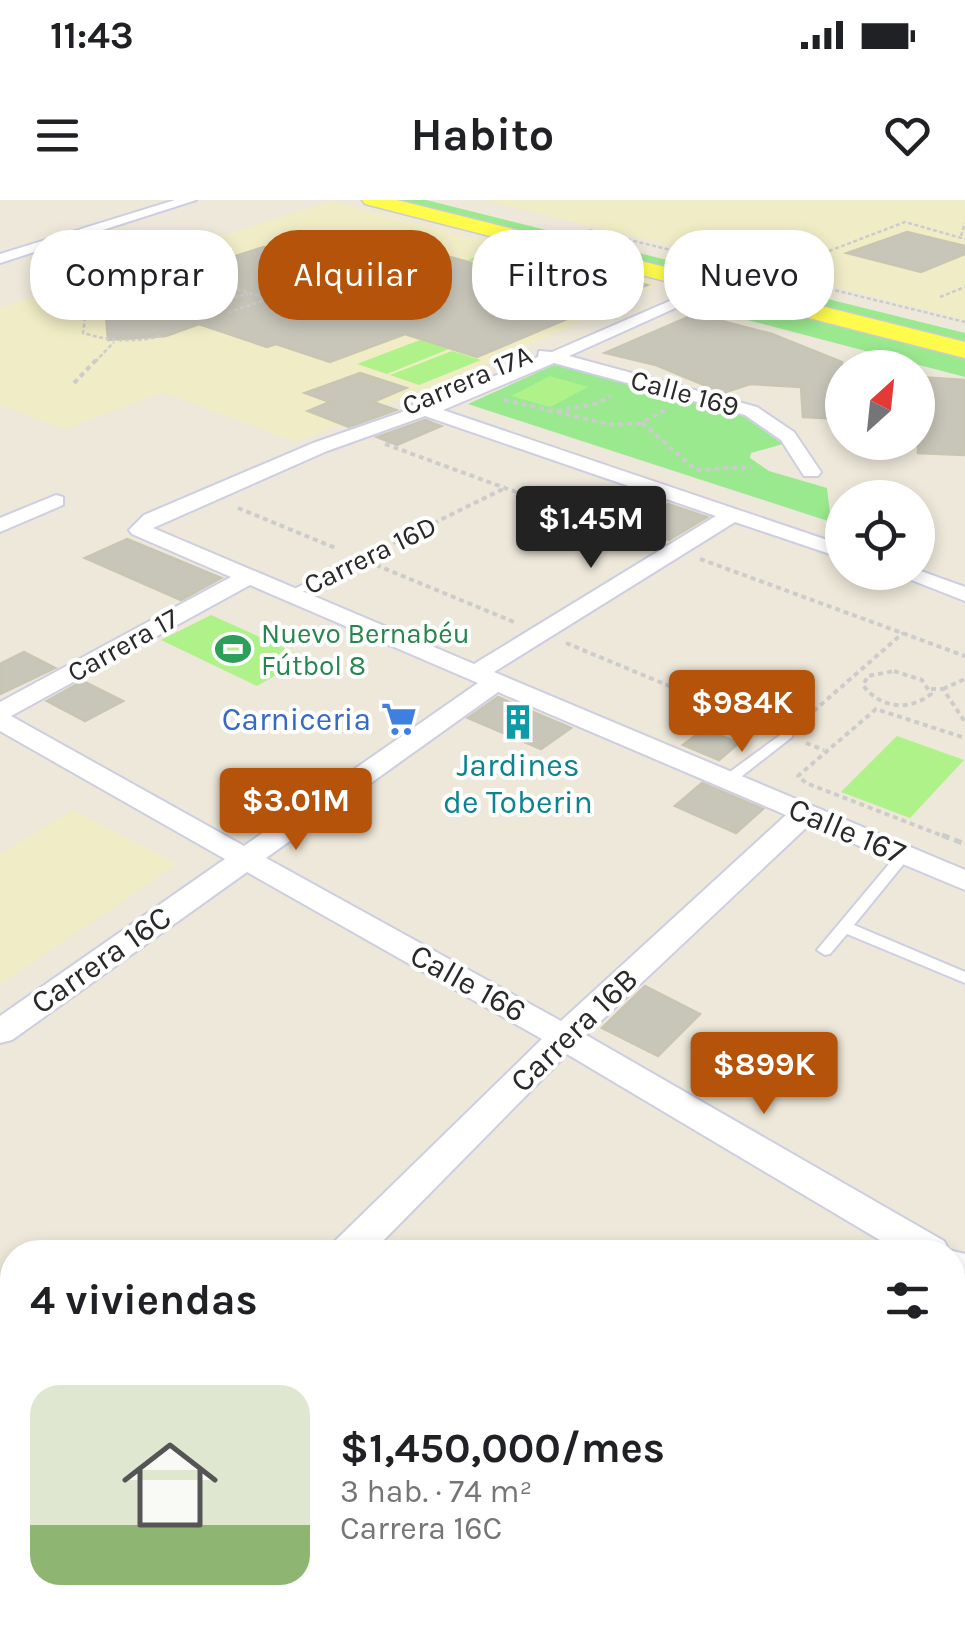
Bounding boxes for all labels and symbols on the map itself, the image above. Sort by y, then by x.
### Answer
street label: Carrera 17A [397,338,537,422]
north arrow [825,350,935,460]
street label: Calle 169 [627,363,743,423]
pin: $1.45M [510,486,672,571]
street label: Carrera 16D [298,509,442,601]
street label: Carrera 17 [62,601,184,689]
place label: Nuevo Bernabéu Fútbol 8 [261,617,470,682]
sports icon: Nuevo Bernabéu Fútbol 8 [214,630,252,668]
pin: $984K [672,670,812,755]
supermarket icon: Carniceria [380,700,418,738]
place label: Carniceria [222,701,371,738]
building icon: Jardines de Toberin [499,703,537,741]
place label: Jardines de Toberin [443,747,593,821]
pin: $3.01M [215,768,377,853]
street label: Calle 167 [783,790,911,872]
street label: Carrera 16C [24,898,178,1022]
street label: Calle 166 [404,936,532,1030]
street label: Carrera 16B [503,960,645,1100]
pin: $899K [694,1032,834,1117]

